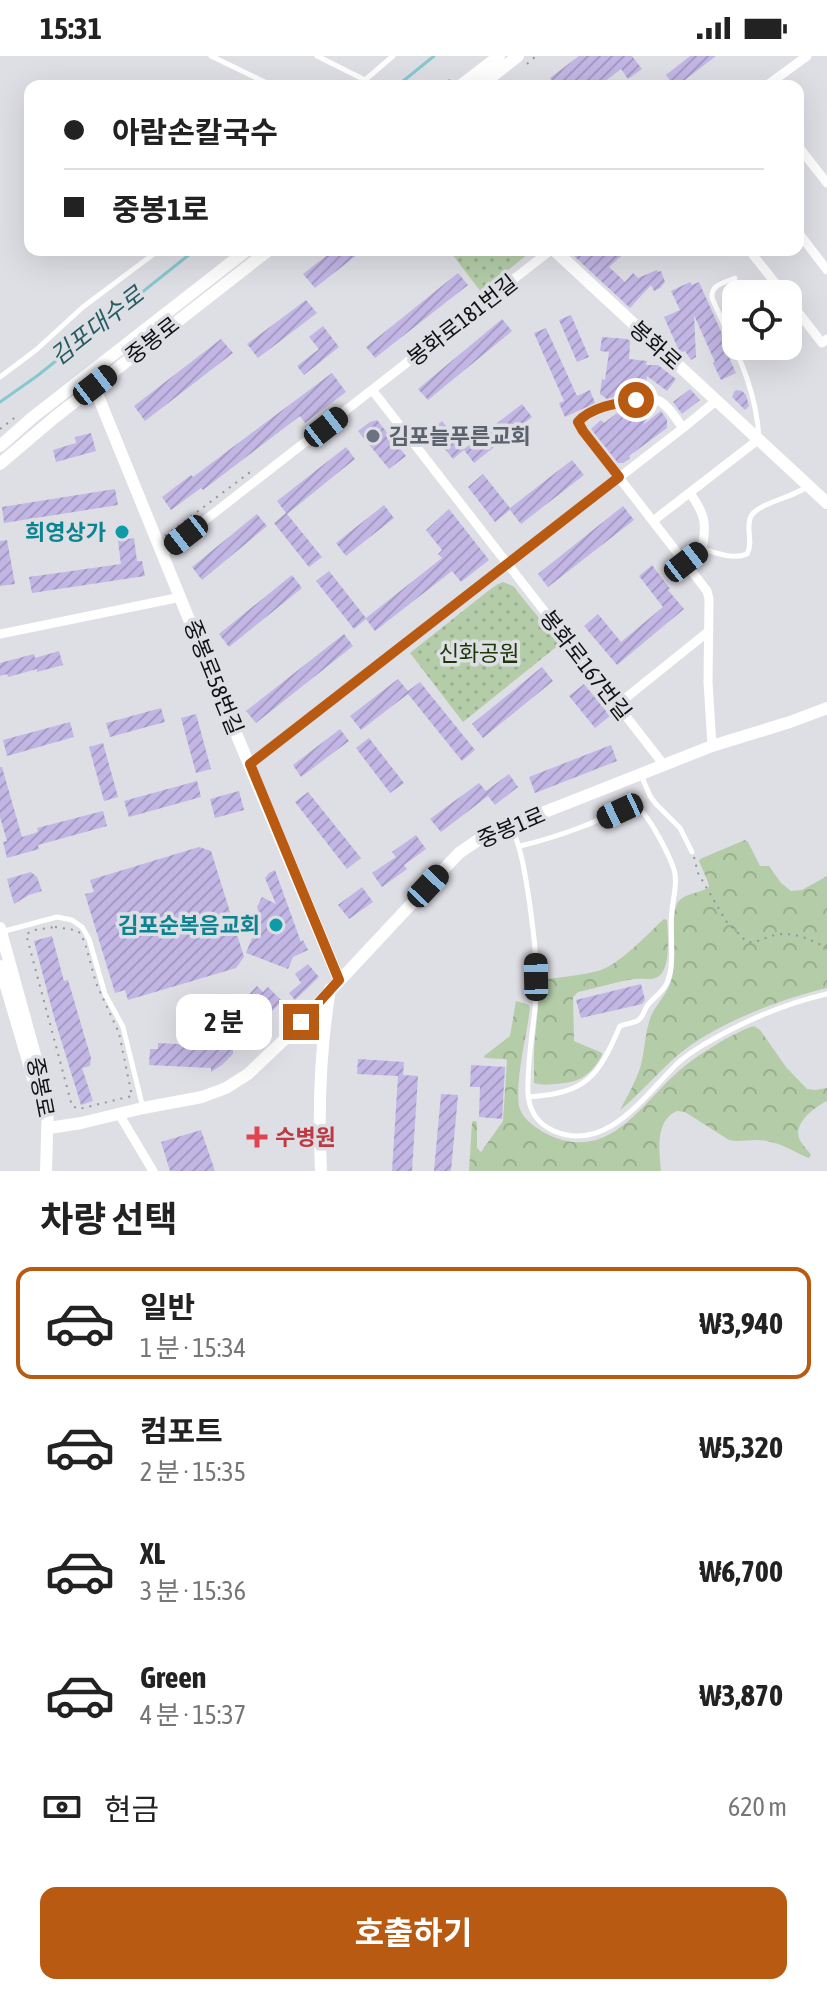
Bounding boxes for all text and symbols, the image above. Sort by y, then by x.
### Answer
text: 15:31 [40,11,102,45]
text: 아람손칼국수 [112,115,278,149]
text: 중봉1로 [112,192,209,226]
street label: 봉화로181번길 [402,269,522,371]
water label: 김포대수로 [45,280,149,370]
map controls [722,280,802,360]
button: locate [722,280,802,360]
street label: 중봉로 [120,311,184,369]
street label: 봉화로 [625,315,687,375]
car [69,361,121,409]
route start [618,382,654,418]
car [300,403,352,451]
place label: 김포늘푸른교회 [389,423,531,449]
marker: 김포늘푸른교회 [364,427,382,445]
car [160,511,212,559]
place label: 희영상가 [25,519,106,545]
marker: 희영상가 [113,523,131,541]
car [660,538,712,586]
street label: 봉화로167번길 [535,605,637,725]
street label: 중봉로58번길 [179,616,249,738]
park label: 신화공원 [439,640,519,666]
car [593,790,647,832]
street label: 중봉1로 [473,801,549,853]
car [403,860,453,912]
place label: 김포순복음교회 [118,912,260,938]
marker: 김포순복음교회 [267,916,285,934]
car [524,953,548,1001]
callout: 2 분 [177,994,273,1050]
route end [283,1004,319,1040]
text: 2 분 [204,1007,244,1037]
street label: 중봉로 [22,1055,60,1119]
place label: 수병원 [275,1124,336,1150]
marker: 수병원 [246,1126,268,1148]
text: 차량 선택 [40,1198,177,1240]
icon: car [44,1287,116,1359]
text: 일반 [140,1290,195,1324]
text: ₩3,940 [700,1306,783,1340]
text: 1 분 · 15:34 [140,1333,246,1363]
icon: car [44,1411,116,1483]
text: 컴포트 [140,1414,223,1448]
text: ₩5,320 [700,1430,783,1464]
text: 2 분 · 15:35 [140,1457,246,1487]
icon: car [44,1535,116,1607]
text: XL [140,1536,165,1570]
text: ₩6,700 [700,1554,783,1588]
text: 3 분 · 15:36 [140,1576,246,1606]
icon: car [44,1659,116,1731]
text: Green [140,1660,206,1694]
text: ₩3,870 [700,1678,783,1712]
text: 4 분 · 15:37 [140,1700,246,1730]
icon: cash [40,1785,84,1829]
text: 현금 [104,1792,159,1826]
text: 620 m [728,1792,787,1822]
button: 호출하기 [40,1887,787,1979]

